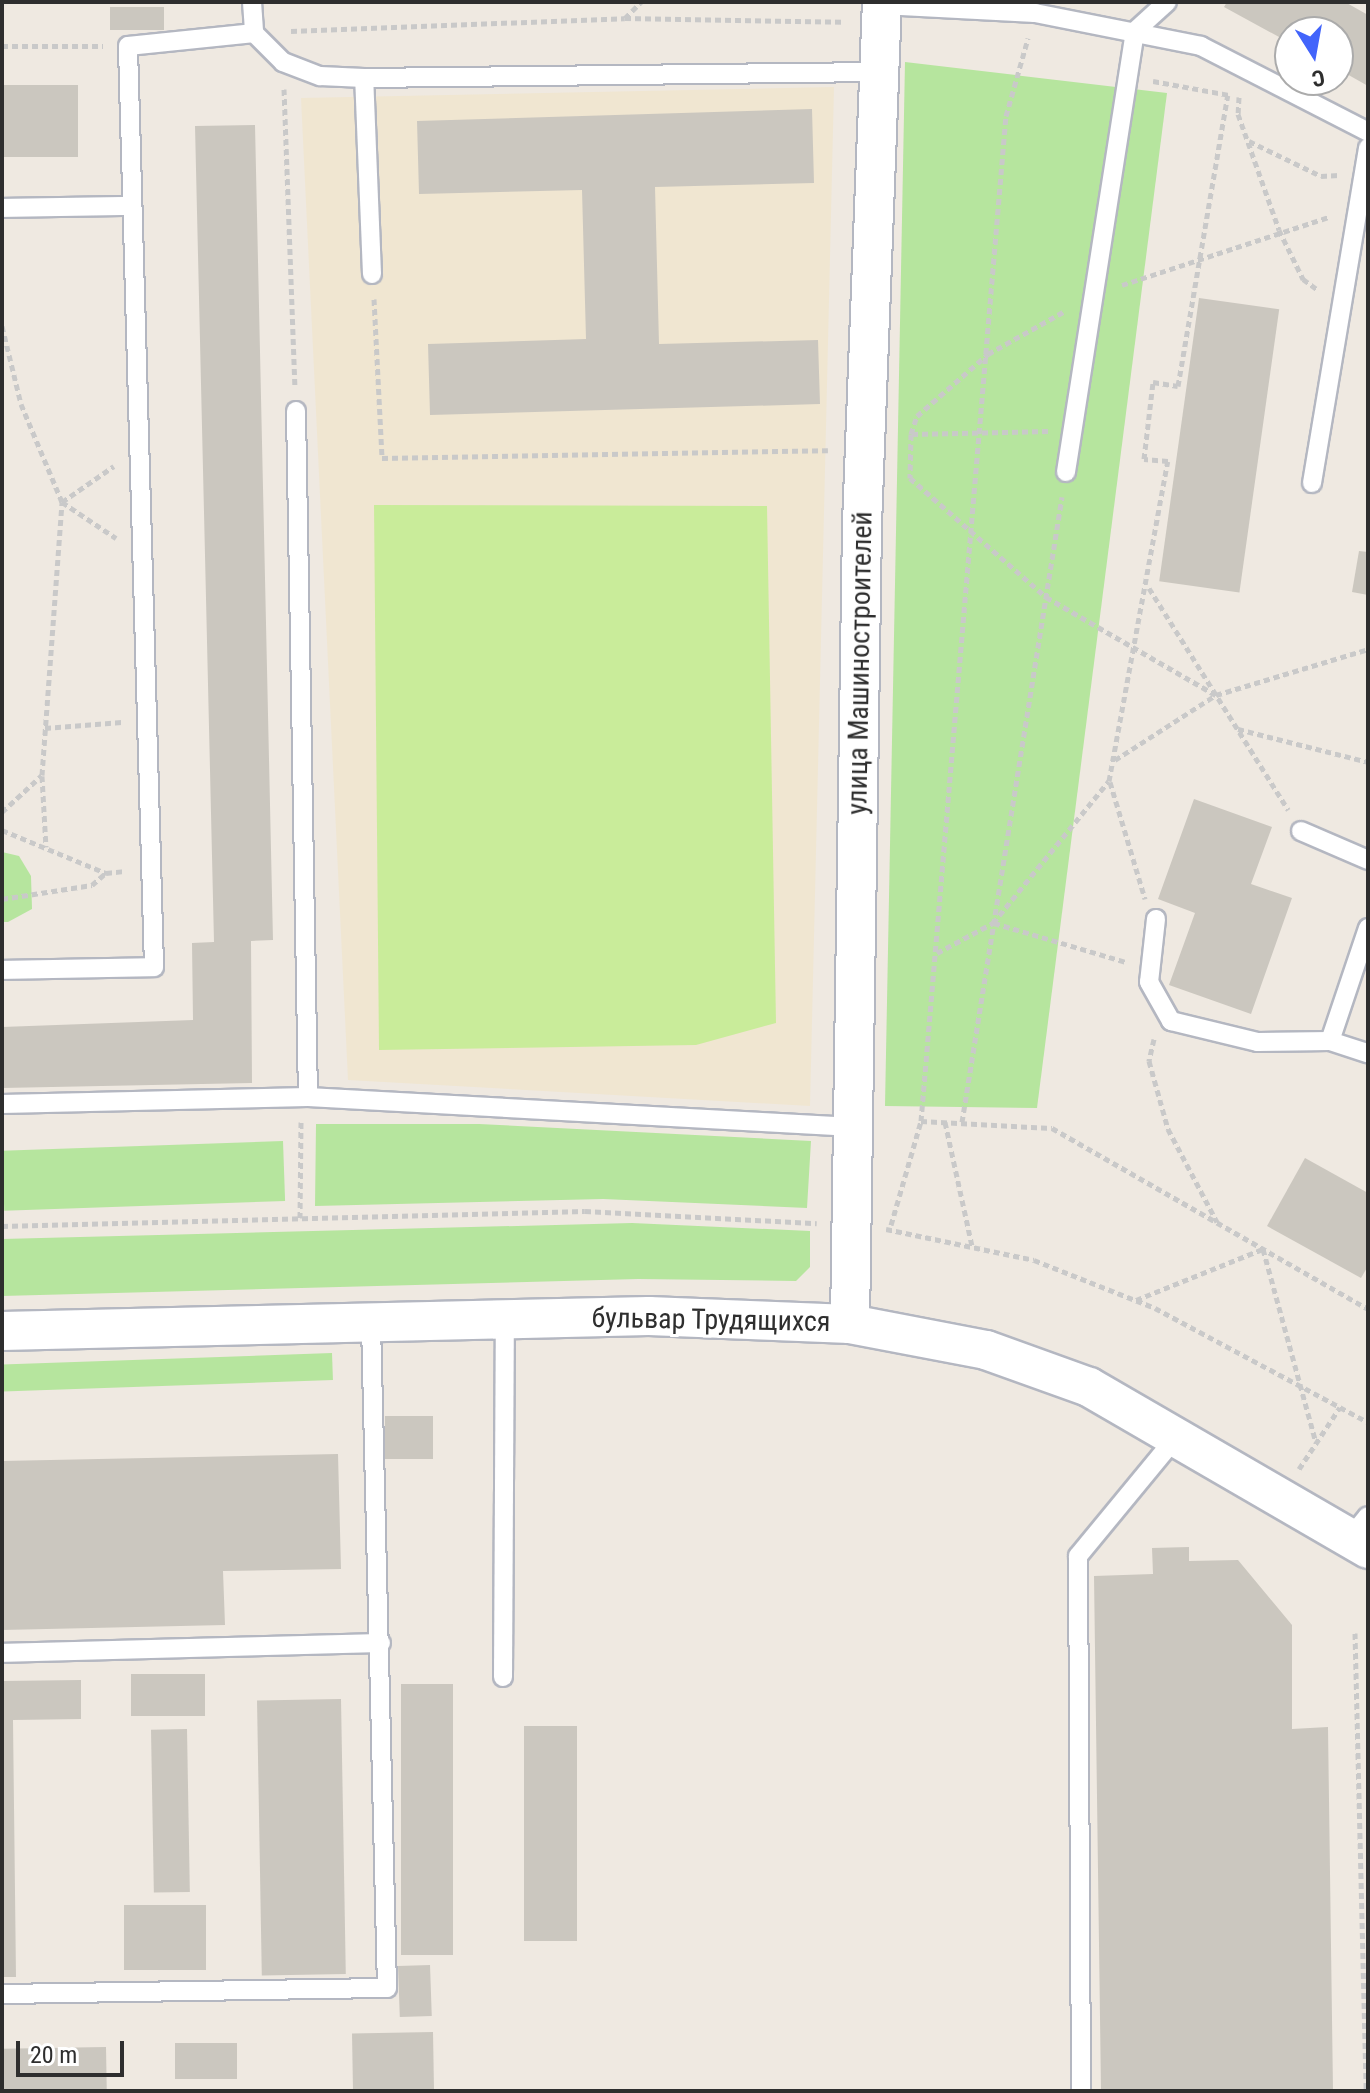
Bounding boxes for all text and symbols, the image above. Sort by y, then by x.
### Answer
north arrow [1274,16,1354,96]
text: С [1310,65,1327,92]
street label: улица Машиностроителей [841,511,879,815]
street label: бульвар Трудящихся [591,1301,831,1339]
scale bar [20,2025,128,2075]
text: 20 m [30,2041,77,2069]

